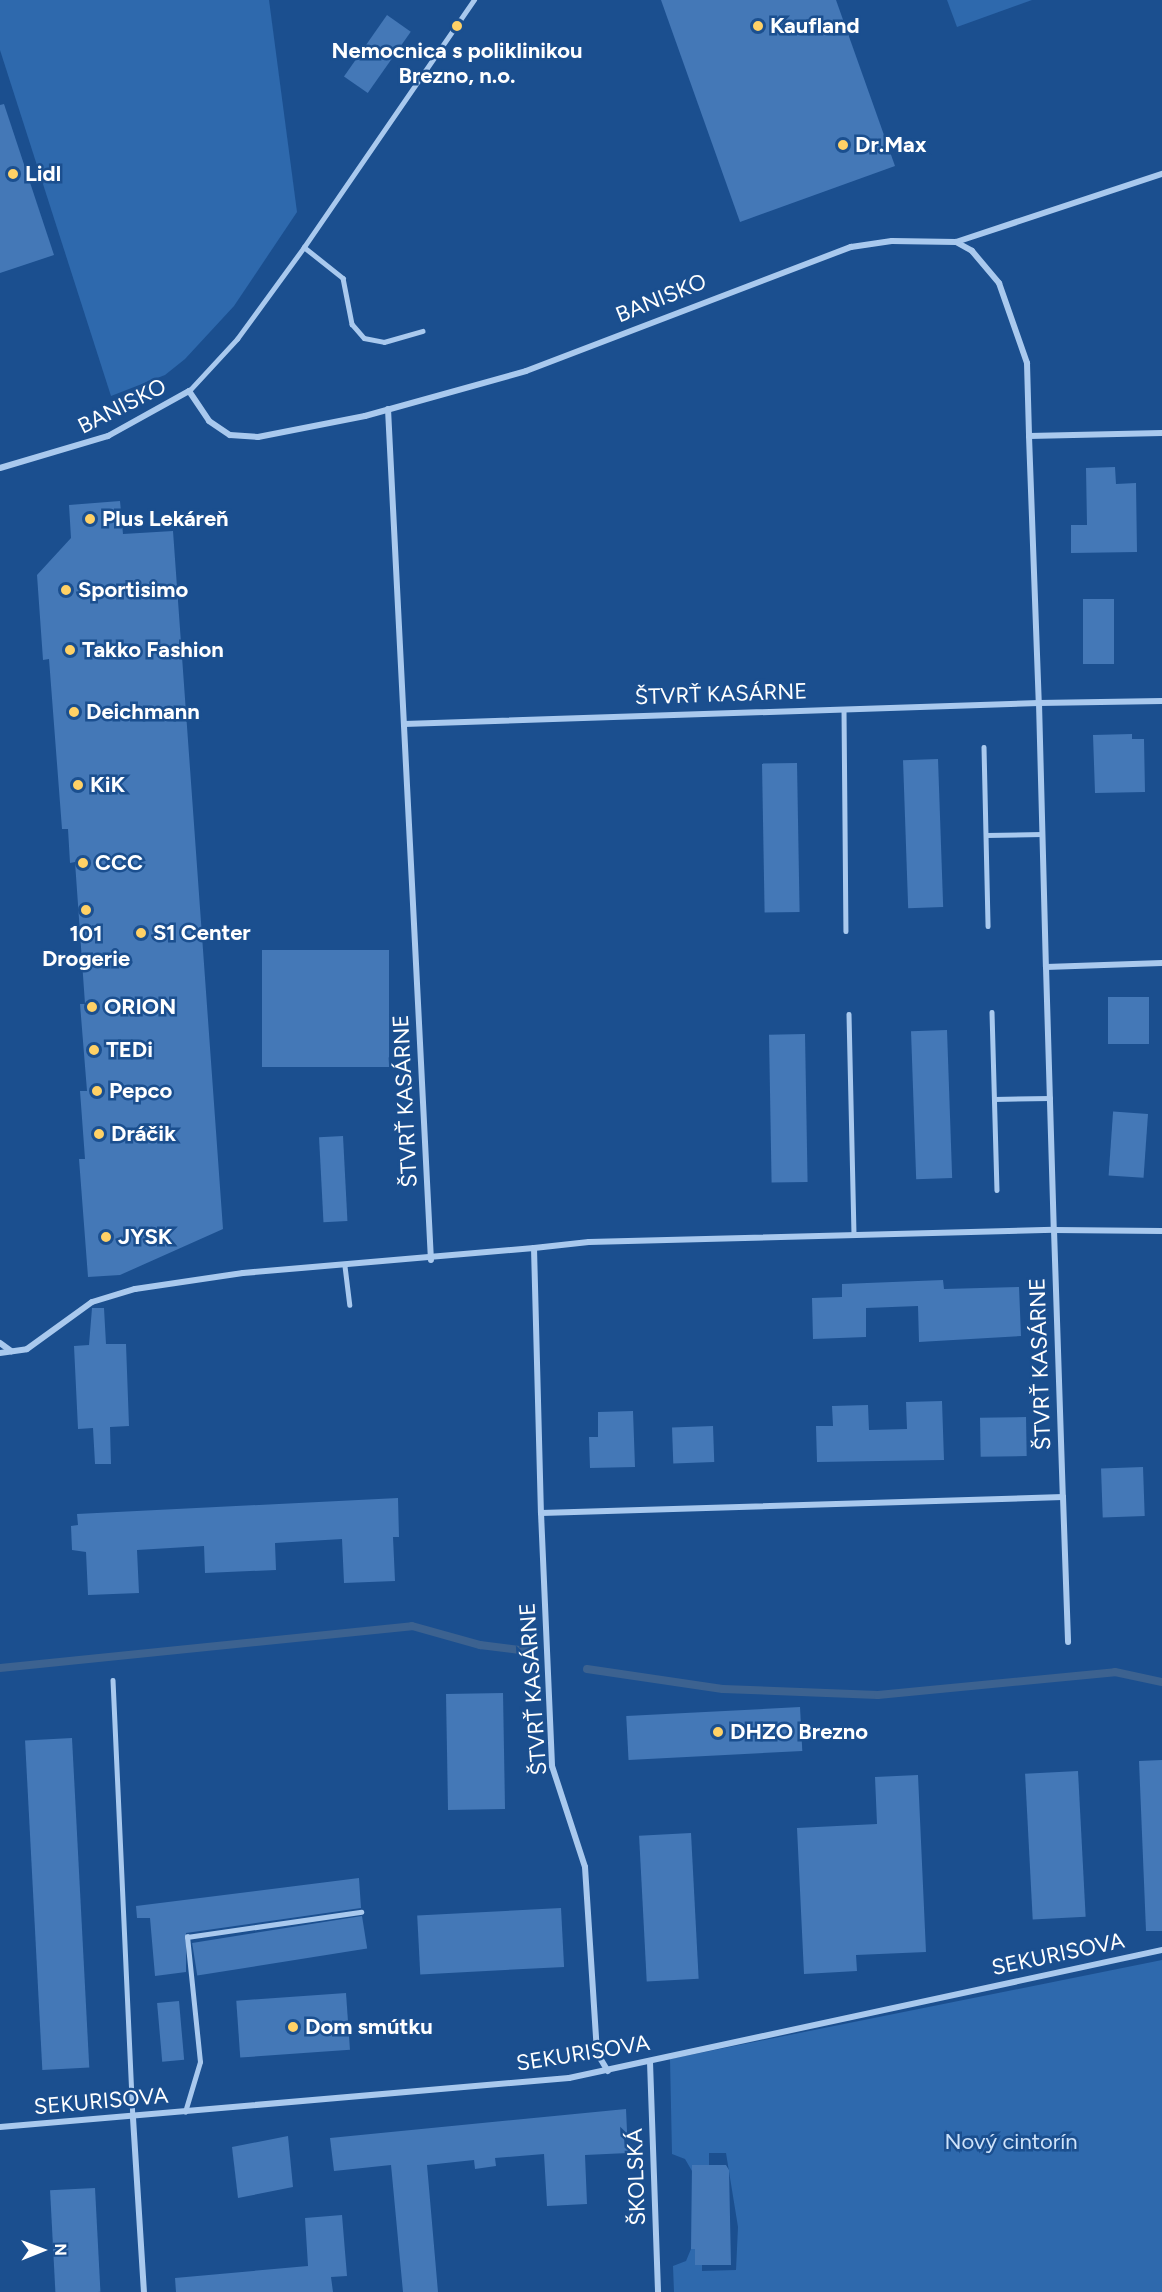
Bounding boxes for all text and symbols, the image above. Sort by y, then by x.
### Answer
place label: Kaufland [770,13,860,39]
marker: Nemocnica s poliklinikou Brezno, n.o. [448,17,466,35]
marker: Kaufland [751,19,765,33]
place label: Nemocnica s poliklinikou Brezno, n.o. [332,37,582,88]
place label: Dr.Max [855,132,927,158]
marker: Dr.Max [836,138,850,152]
place label: Lidl [25,161,61,187]
marker: Lidl [6,167,20,181]
street label: BANISKO [612,268,710,328]
street label: BANISKO [74,373,170,439]
place label: Plus Lekáreň [102,506,229,532]
marker: Plus Lekáreň [83,512,97,526]
place label: Sportisimo [78,577,188,603]
marker: Sportisimo [59,583,73,597]
place label: Takko Fashion [82,637,224,663]
marker: Takko Fashion [63,643,77,657]
street label: ŠTVRŤ KASÁRNE [634,678,808,710]
place label: Deichmann [86,699,200,725]
marker: Deichmann [67,705,81,719]
place label: KiK [90,772,125,798]
marker: KiK [71,778,85,792]
place label: CCC [95,850,143,876]
marker: CCC [76,856,90,870]
marker: 101 Drogerie [79,903,93,917]
place label: 101 Drogerie [42,920,130,972]
place label: S1 Center [153,920,251,946]
marker: S1 Center [134,926,148,940]
place label: ORION [104,994,176,1020]
marker: ORION [85,1000,99,1014]
street label: ŠTVRŤ KASÁRNE [387,1014,423,1188]
place label: TEDi [106,1037,153,1063]
marker: TEDi [87,1043,101,1057]
place label: Pepco [109,1078,172,1104]
marker: Pepco [90,1084,104,1098]
place label: Dráčik [111,1121,176,1147]
marker: Dráčik [92,1127,106,1141]
place label: JYSK [118,1224,172,1250]
marker: JYSK [99,1230,113,1244]
street label: ŠTVRŤ KASÁRNE [1024,1277,1056,1451]
street label: ŠTVRŤ KASÁRNE [514,1602,552,1776]
place label: DHZO Brezno [730,1719,868,1745]
marker: DHZO Brezno [711,1725,725,1739]
street label: SEKURISOVA [989,1927,1127,1981]
place label: Dom smútku [305,2014,433,2040]
marker: Dom smútku [286,2020,300,2034]
street label: SEKURISOVA [514,2029,652,2077]
street label: SEKURISOVA [33,2082,169,2120]
street label: ŠKOLSKÁ [621,2128,651,2226]
park label: Nový cintorín [944,2129,1078,2155]
north arrow [12,2220,72,2280]
text: N [51,2243,70,2256]

